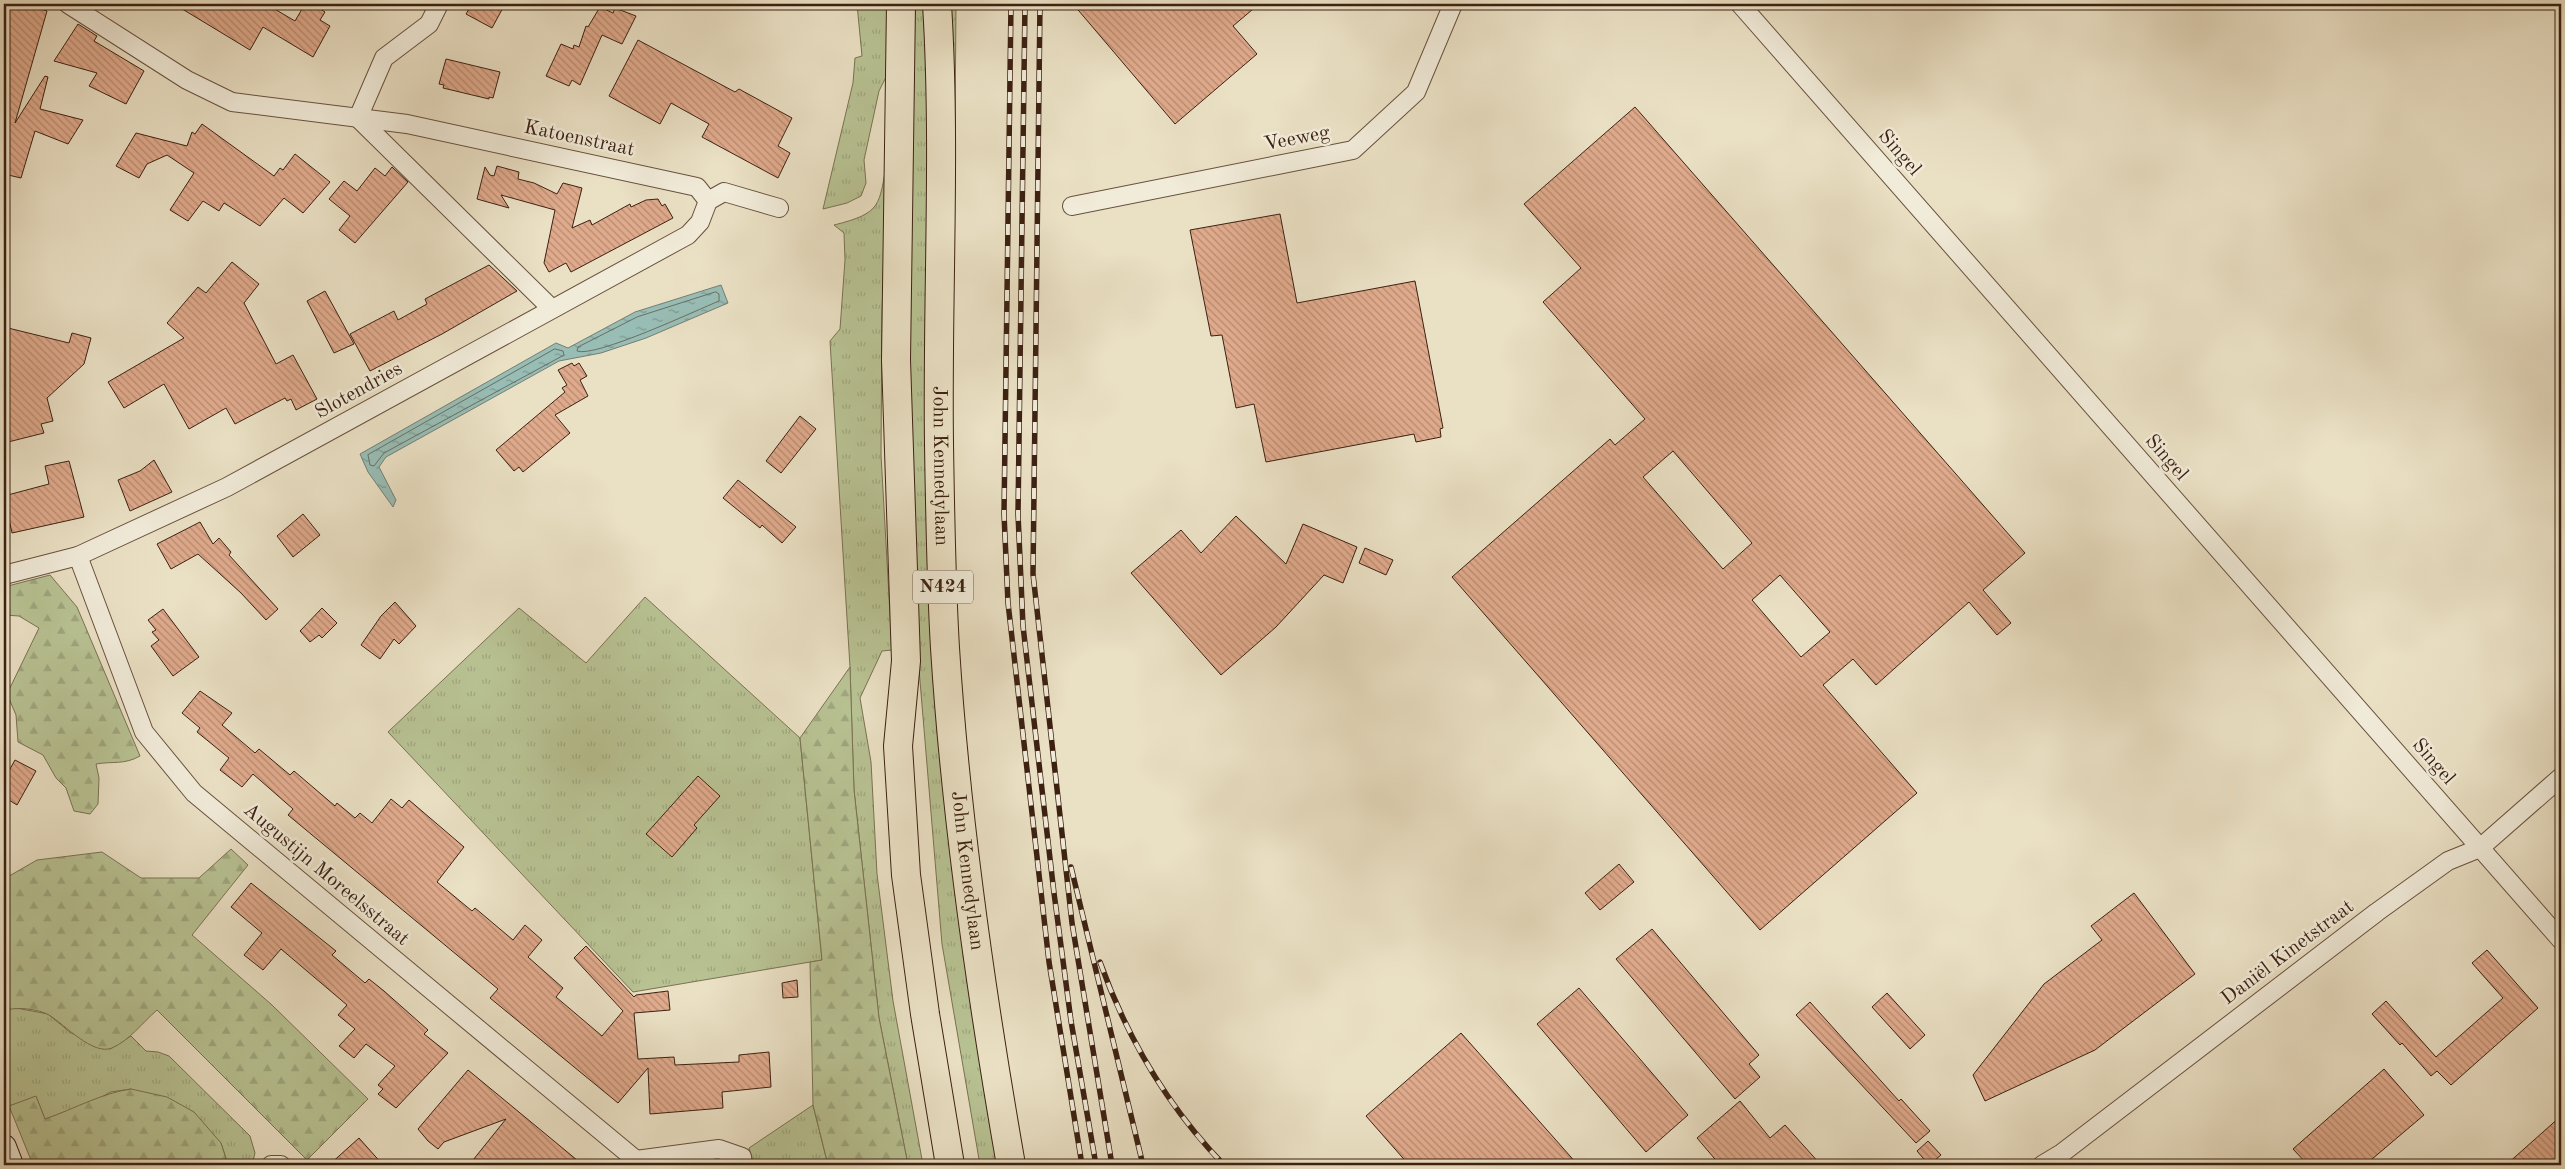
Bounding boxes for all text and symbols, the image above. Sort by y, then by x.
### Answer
street label: Katoenstraat [522,118,636,160]
street label: Veeweg [1262,123,1332,155]
street label: Singel [1874,126,1924,180]
street label: Slotendries [312,359,406,423]
street label: John Kennedylaan [929,386,951,546]
street label: Singel [2141,431,2191,485]
road number: N424 [913,570,973,604]
street label: Singel [2408,735,2458,789]
street label: John Kennedylaan [947,790,987,952]
street label: Augustijn Moreelsstraat [239,800,413,950]
street label: Daniël Kinetstraat [2218,897,2358,1009]

